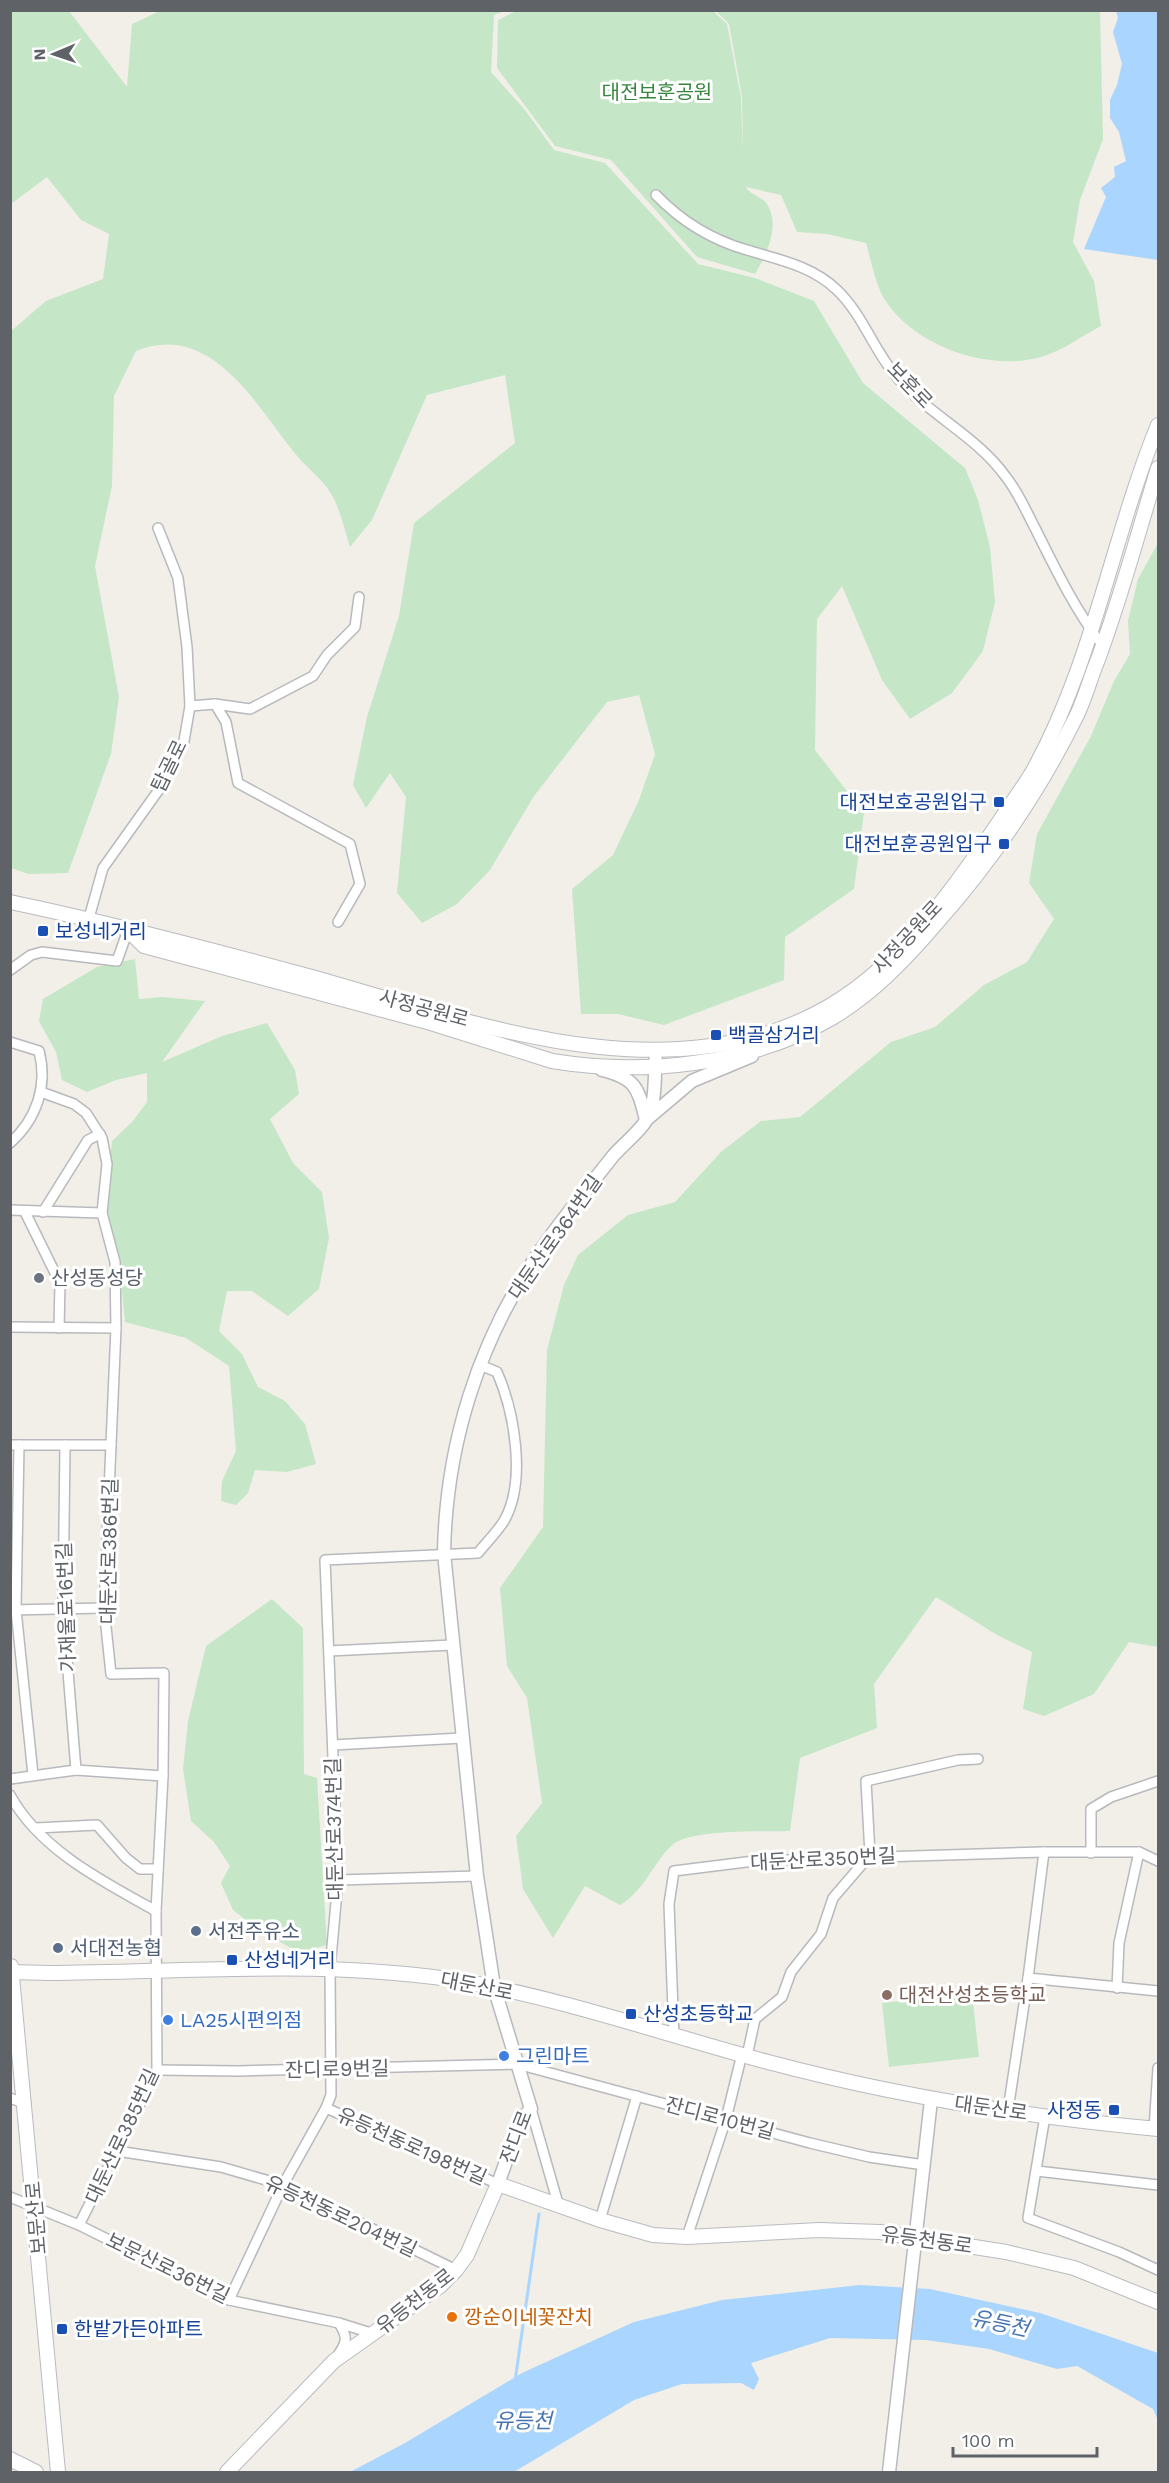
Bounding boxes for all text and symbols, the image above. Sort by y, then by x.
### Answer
north arrow [24,24,84,84]
text: N [30,48,49,61]
park label: 대전보훈공원 [602,80,712,104]
street label: 보훈로 [882,357,938,413]
street label: 탑골로 [146,736,192,796]
place label: 대전보호공원입구 [840,790,987,814]
marker: 대전보호공원입구 [992,795,1006,809]
place label: 대전보훈공원입구 [845,832,992,856]
marker: 대전보훈공원입구 [997,837,1011,851]
street label: 사정공원로 [867,895,947,979]
place label: 보성네거리 [55,919,147,943]
marker: 보성네거리 [36,924,50,938]
street label: 사정공원로 [376,985,472,1031]
place label: 백골삼거리 [728,1023,820,1047]
marker: 백골삼거리 [709,1028,723,1042]
street label: 대둔산로364번길 [503,1170,607,1304]
place label: 산성동성당 [51,1266,143,1290]
marker: 산성동성당 [32,1271,46,1285]
street label: 대둔산로386번길 [96,1478,122,1624]
street label: 가재울로16번길 [52,1541,80,1673]
street label: 대둔산로374번길 [321,1757,347,1901]
street label: 대둔산로350번길 [749,1843,897,1875]
place label: 서전주유소 [208,1919,300,1943]
marker: 서전주유소 [189,1924,203,1938]
place label: 서대전농협 [70,1936,162,1960]
marker: 서대전농협 [51,1941,65,1955]
place label: 산성네거리 [244,1948,336,1972]
marker: 산성네거리 [225,1953,239,1967]
street label: 대둔산로 [439,1967,515,2005]
place label: 대전산성초등학교 [899,1983,1046,2007]
marker: 대전산성초등학교 [880,1988,894,2002]
place label: 산성초등학교 [643,2002,753,2026]
marker: 산성초등학교 [624,2007,638,2021]
place label: LA25시편의점 [180,2008,302,2032]
marker: LA25시편의점 [161,2013,175,2027]
place label: 그린마트 [516,2044,590,2068]
marker: 그린마트 [497,2049,511,2063]
street label: 잔디로9번길 [285,2056,389,2082]
street label: 대둔산로385번길 [80,2065,164,2207]
street label: 대둔산로 [953,2091,1029,2125]
street label: 잔디로10번길 [663,2092,777,2144]
place label: 사정동 [1047,2098,1102,2122]
street label: 유등천동로198번길 [333,2102,491,2190]
marker: 사정동 [1107,2103,1121,2117]
street label: 잔디로 [495,2107,537,2167]
street label: 유등천동로204번길 [261,2170,421,2262]
street label: 보문산로 [21,2180,51,2256]
street label: 유등천동로 [880,2222,974,2258]
street label: 보문산로36번길 [102,2228,234,2308]
street label: 유등천동로 [371,2263,459,2339]
place label: 깡순이네꽃잔치 [464,2305,593,2329]
water label: 유등천 [969,2305,1034,2342]
marker: 깡순이네꽃잔치 [445,2310,459,2324]
place label: 한밭가든아파트 [74,2317,203,2341]
marker: 한밭가든아파트 [55,2322,69,2336]
water label: 유등천 [494,2408,555,2433]
scale bar [953,2420,1097,2458]
text: 100 m [962,2430,1015,2451]

